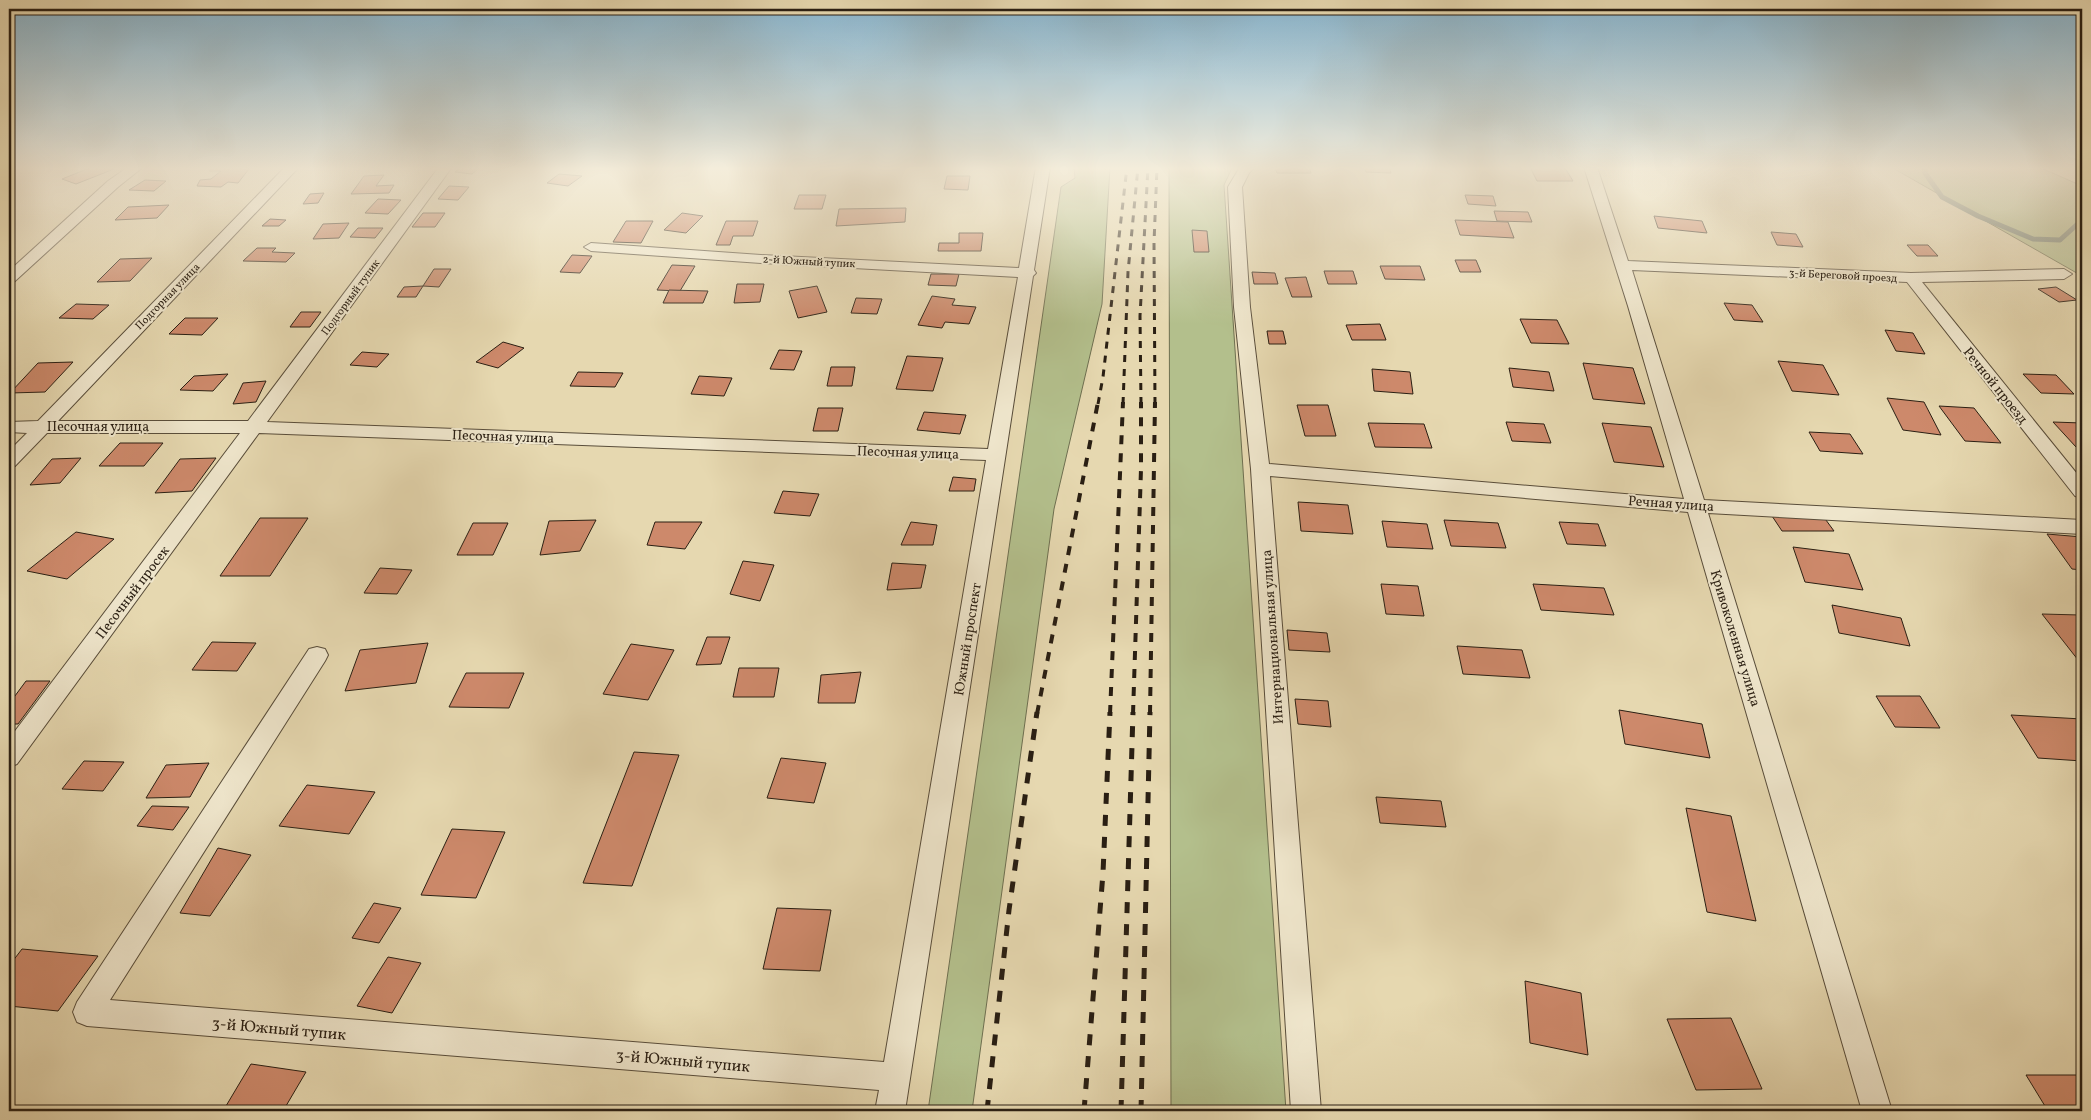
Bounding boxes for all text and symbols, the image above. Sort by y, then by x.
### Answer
street label: 2-й Южный тупик [762,253,856,272]
street label: Подгорный тупик [319,257,384,339]
street label: Подгорная улица [132,260,204,334]
street label: 3-й Береговой проезд [1788,266,1898,287]
street label: Речной проезд [1958,344,2032,428]
street label: Песочная улица [47,418,149,437]
street label: Песочная улица [451,426,554,449]
street label: Песочная улица [856,442,959,465]
street label: Речная улица [1627,492,1715,517]
street label: Песочный просек [92,542,175,643]
street label: Интернациональная улица [1258,549,1289,725]
street label: Кривоколенная улица [1705,568,1764,709]
street label: Южный проспект [950,581,987,697]
street label: 3-й Южный тупик [211,1013,347,1047]
street label: 3-й Южный тупик [615,1045,751,1079]

